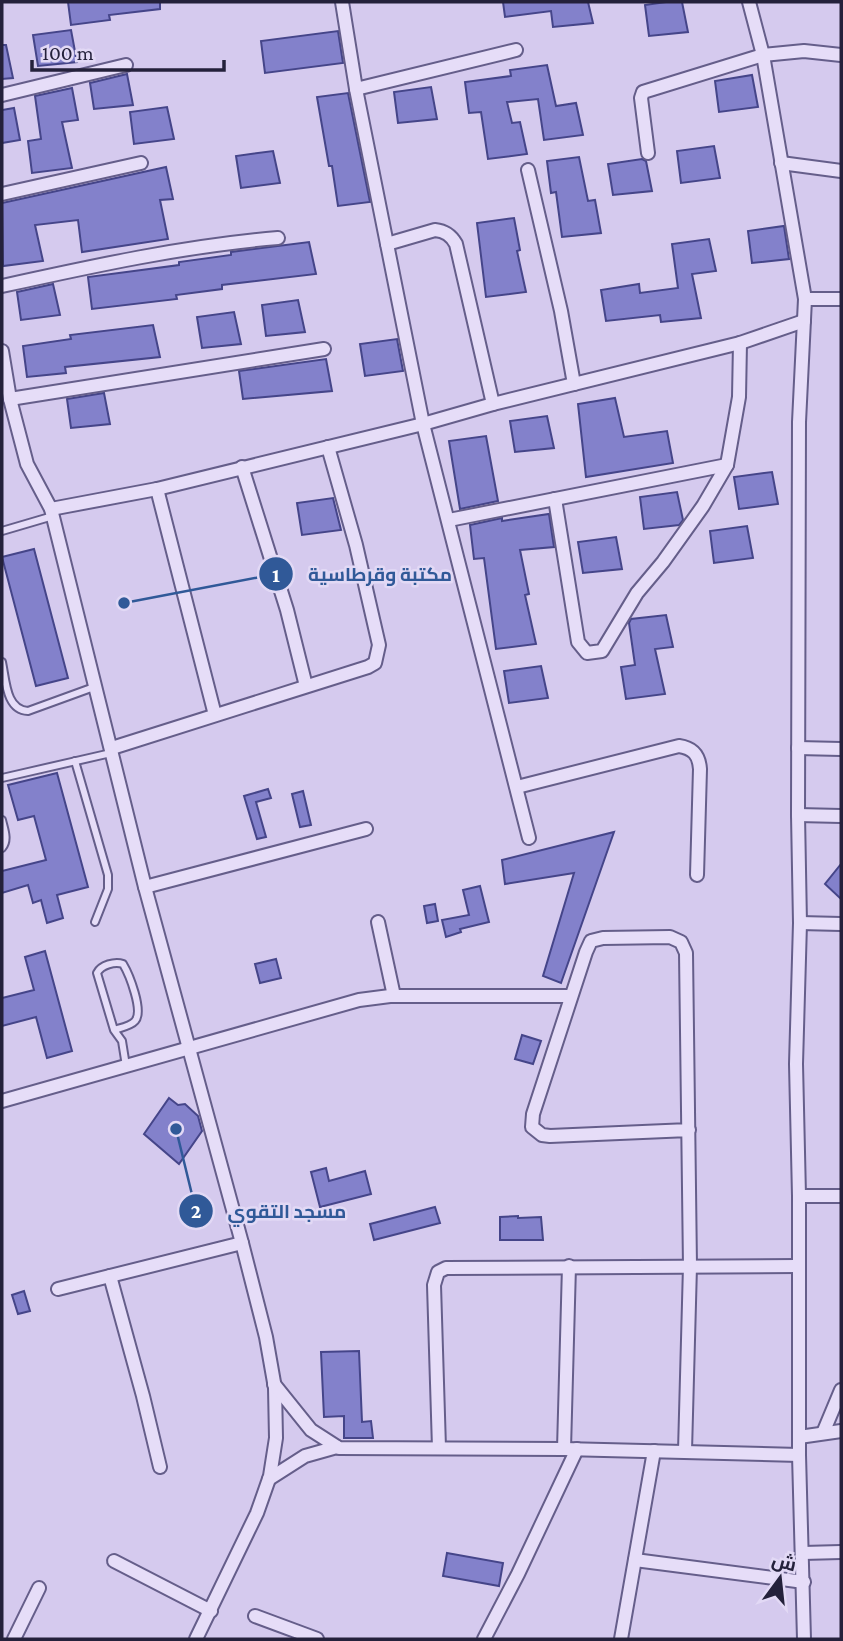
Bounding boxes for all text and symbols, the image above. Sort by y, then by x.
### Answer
scale bar [32,28,224,72]
text: 100 m [42,41,94,65]
callout: مكتبة وقرطاسية [259,554,466,594]
text: 1 [272,563,280,587]
text: مكتبة وقرطاسية [308,564,452,586]
callout: مسجد التقوي [178,1191,360,1231]
text: 2 [191,1199,202,1223]
text: مسجد التقوي [228,1201,346,1227]
north arrow [745,1543,815,1613]
text: ش [770,1549,799,1576]

